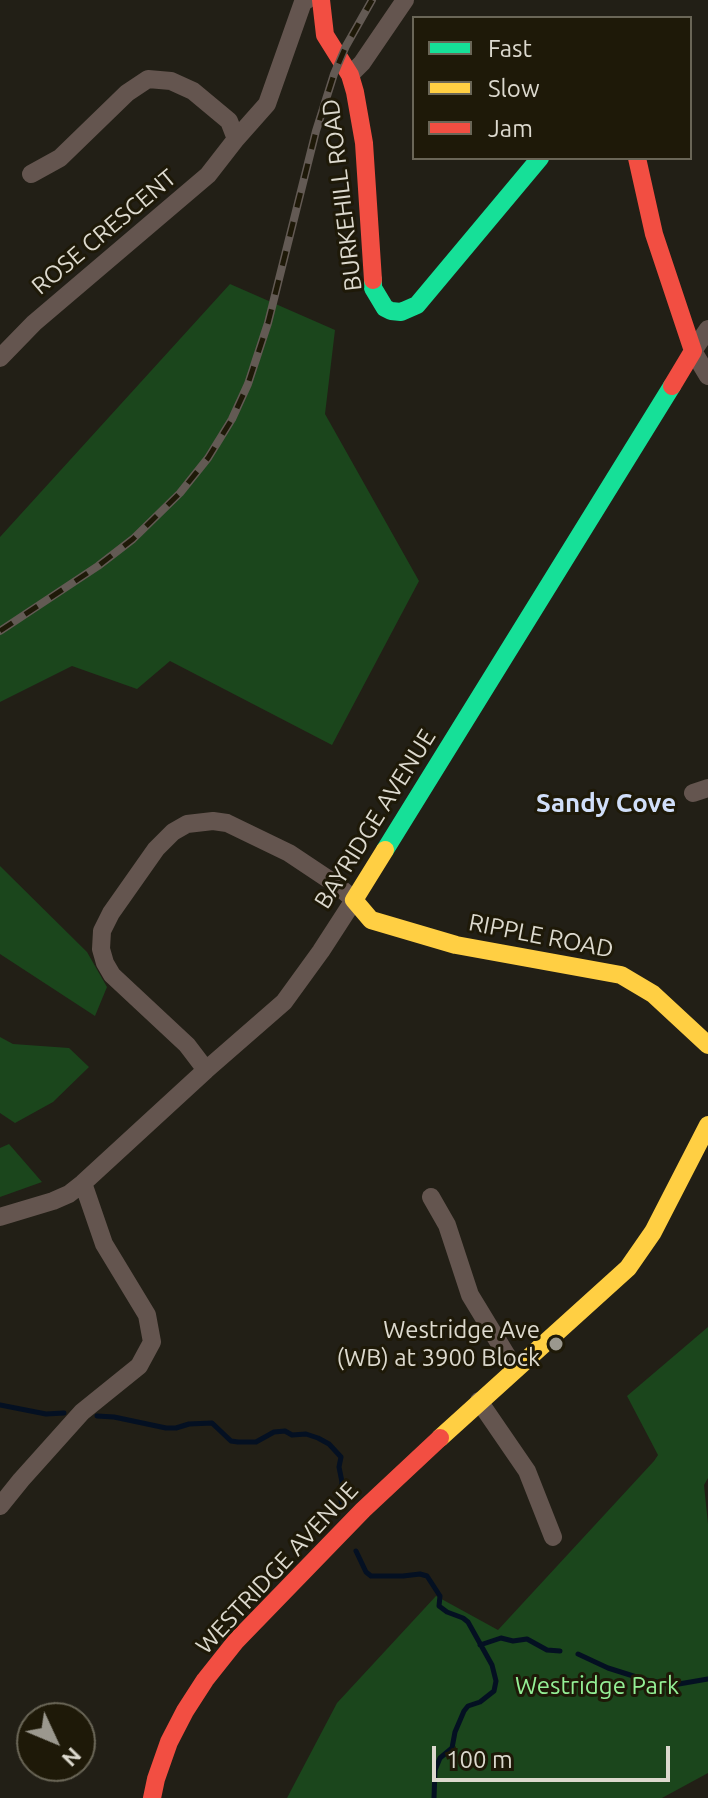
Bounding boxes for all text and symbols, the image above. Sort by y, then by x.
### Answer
legend [412,16,692,160]
text: Fast [488,35,532,62]
text: Slow [488,75,540,102]
street label: BURKEHILL ROAD [316,97,368,293]
text: Jam [488,115,533,142]
street label: ROSE CRESCENT [26,163,182,301]
street label: BAYRIDGE AVENUE [308,724,442,914]
district label: Sandy Cove [536,787,676,819]
street label: RIPPLE ROAD [466,908,616,964]
place label: Westridge Ave (WB) at 3900 Block [336,1316,540,1372]
marker: Westridge Ave (WB) at 3900 Block [547,1335,565,1353]
street label: WESTRIDGE AVENUE [190,1476,364,1660]
park label: Westridge Park [515,1672,679,1700]
north arrow [16,1702,96,1782]
scale bar [436,1730,674,1780]
text: N [57,1743,87,1772]
text: 100 m [446,1746,513,1773]

